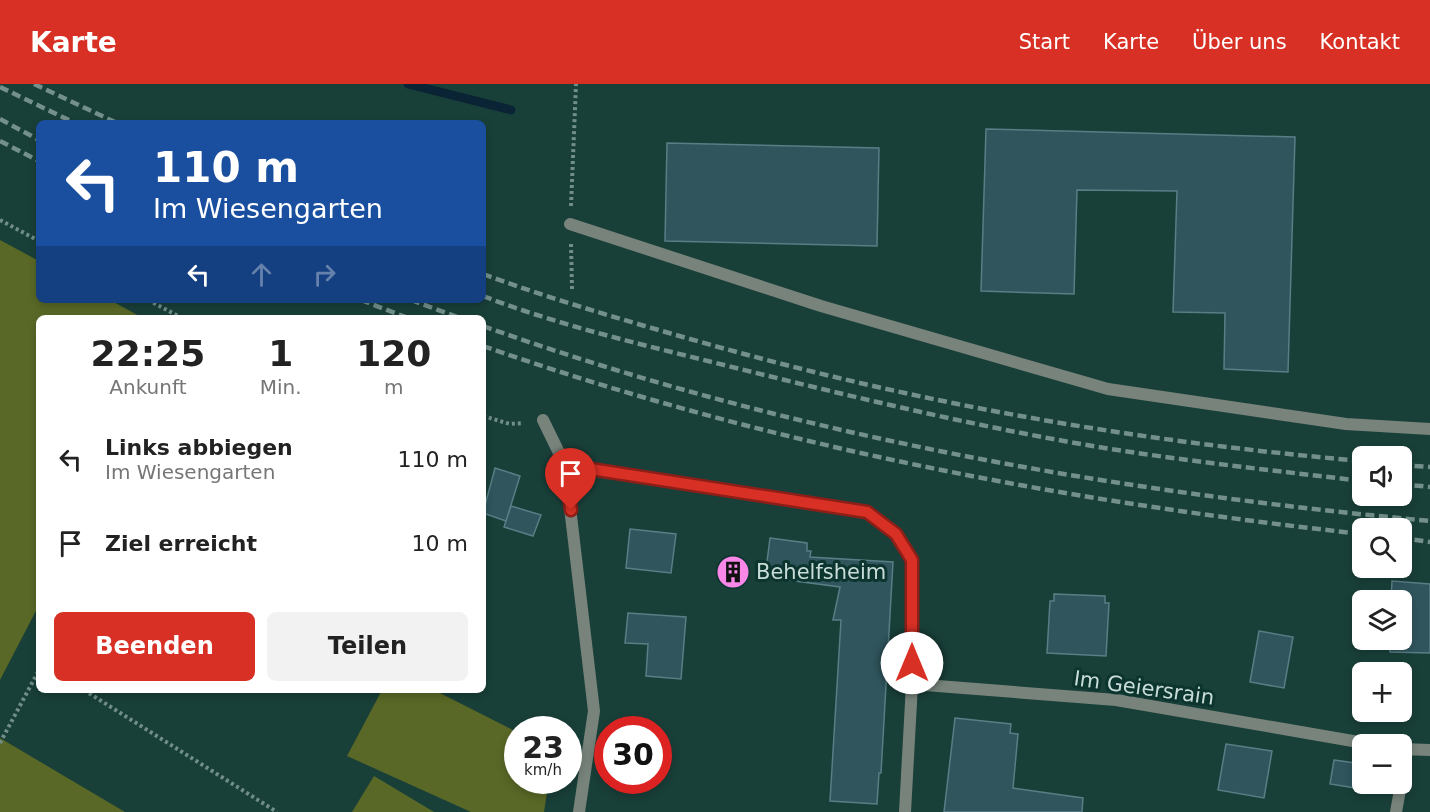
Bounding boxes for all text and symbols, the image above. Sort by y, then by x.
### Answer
text: Karte [30,26,117,59]
text: Start [1019,30,1070,54]
text: Karte [1103,30,1159,54]
text: Über uns [1192,30,1287,54]
text: Kontakt [1320,30,1400,54]
text: 110 m [153,143,299,192]
icon: left [54,144,132,222]
text: Im Wiesengarten [153,193,383,224]
icon: left [182,258,215,291]
icon: ahead [245,258,278,291]
icon: right [308,258,341,291]
text: 22:25 [91,333,205,374]
text: 1 [268,333,293,374]
text: 120 [356,333,431,374]
text: Ankunft [109,375,187,399]
text: Min. [260,375,302,399]
text: m [384,375,404,399]
text: Links abbiegen [105,435,293,460]
icon: left [54,443,87,476]
map controls [1352,446,1412,794]
button: sound [1352,446,1412,506]
text: 110 m [398,447,468,472]
pin [545,448,596,510]
icon: arrive [554,457,587,490]
text: Im Wiesengarten [105,460,275,484]
button: search [1352,518,1412,578]
icon: arrive [54,527,87,560]
text: Ziel erreicht [105,531,257,556]
text: 10 m [412,531,468,556]
building icon: Behelfsheim [715,554,751,590]
place label: Behelfsheim [756,560,886,584]
button: layers [1352,590,1412,650]
button: Beenden [54,612,255,681]
button: Teilen [267,612,468,681]
position arrow [880,631,944,695]
button: + [1352,662,1412,722]
street label: Im Geiersrain [1072,666,1216,710]
speed limit sign: 30 [594,716,672,794]
text: 23 [522,730,564,765]
button: − [1352,734,1412,794]
text: km/h [524,761,562,779]

